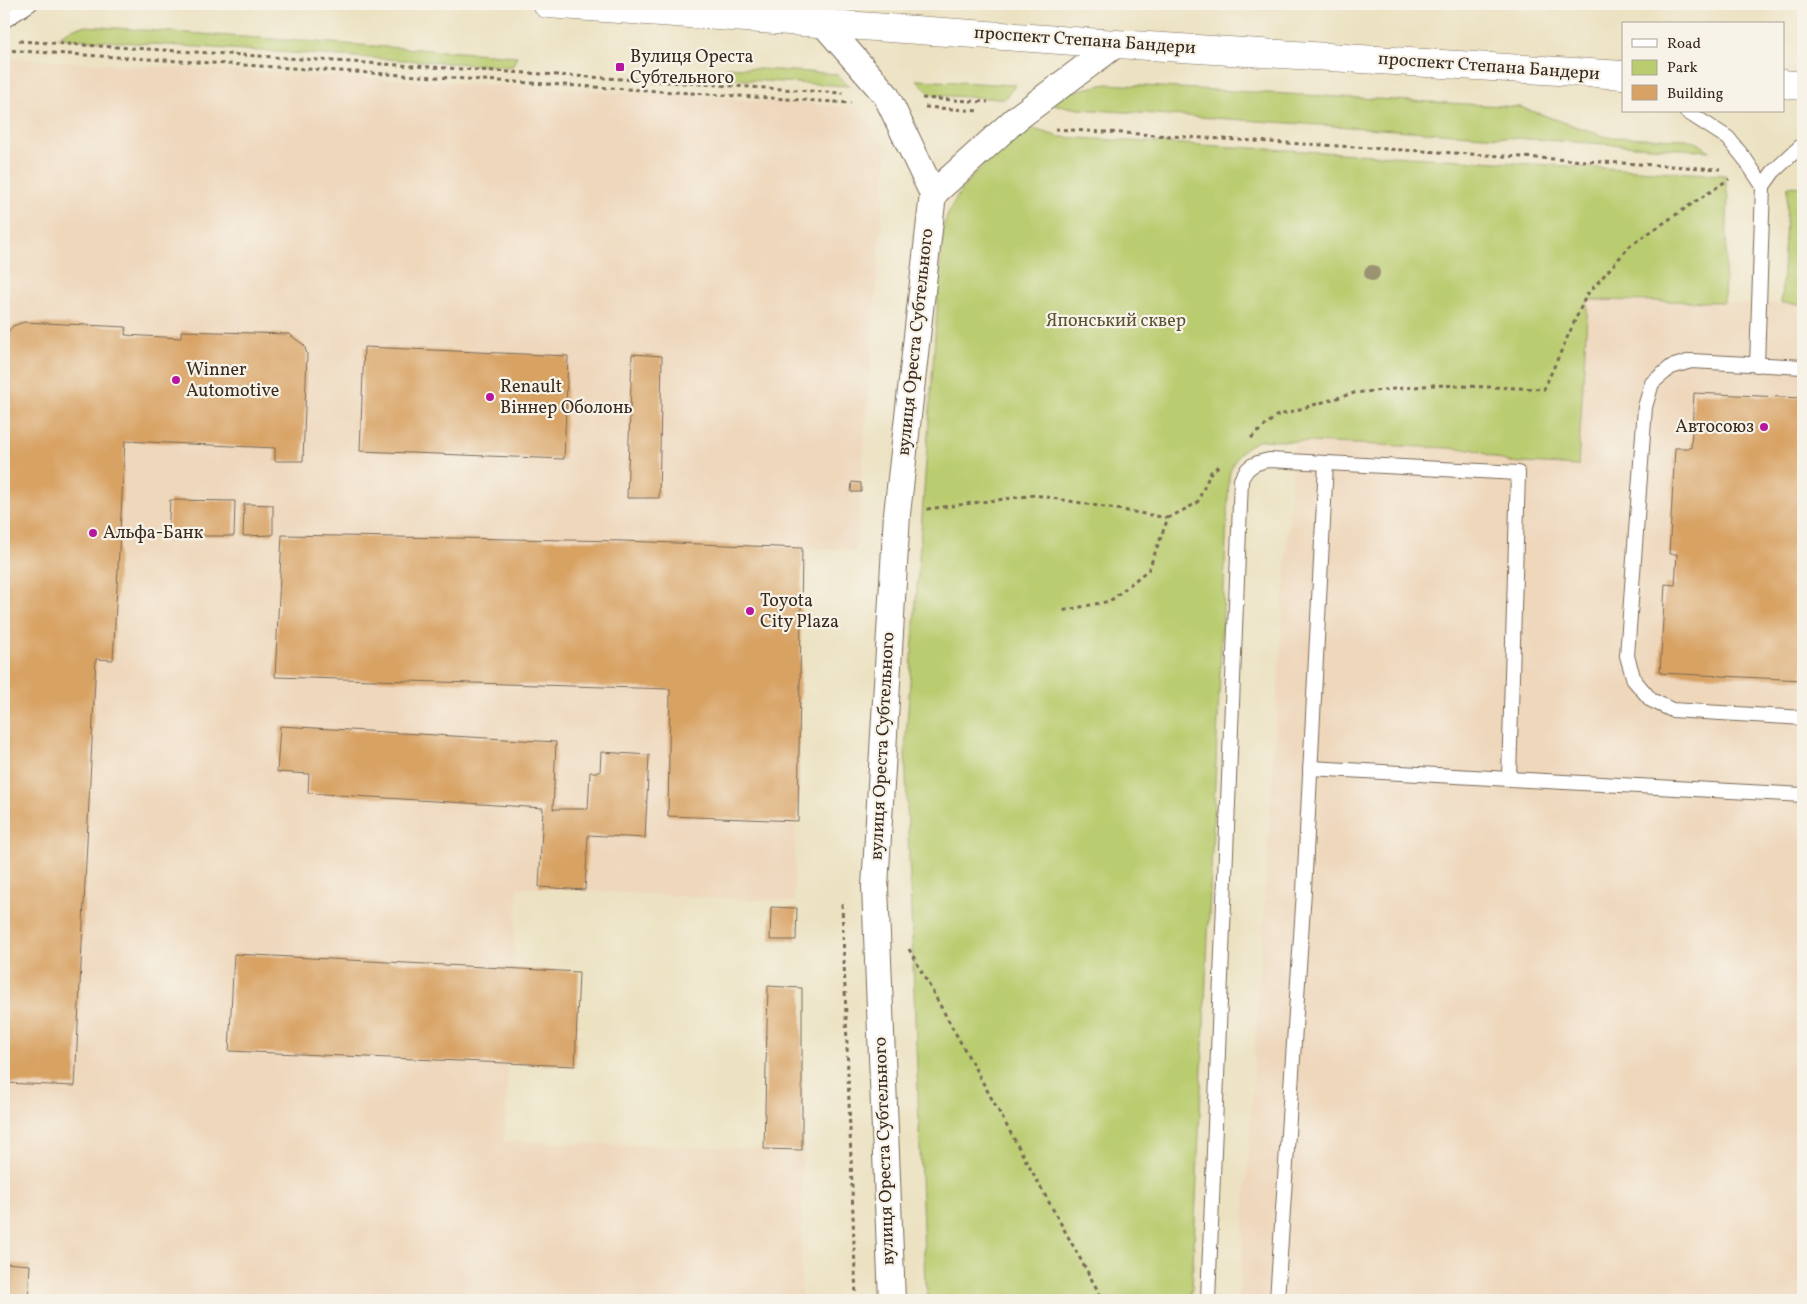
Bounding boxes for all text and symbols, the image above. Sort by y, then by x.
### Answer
street label: проспект Степана Бандери [973,21,1197,61]
legend [1622,22,1784,112]
text: Road [1667,34,1701,55]
place label: Вулиця Ореста Субтельного [630,45,753,91]
street label: проспект Степана Бандери [1377,47,1601,87]
text: Park [1667,58,1698,79]
marker: Вулиця Ореста Субтельного [614,61,626,73]
text: Building [1667,84,1724,105]
street label: вулиця Ореста Субтельного [892,227,940,457]
park label: Японський сквер [1046,309,1186,334]
place label: Winner Automotive [186,358,279,404]
marker: Winner Automotive [170,374,182,386]
place label: Renault Віннер Оболонь [500,375,633,421]
marker: Renault Віннер Оболонь [484,391,496,403]
place label: Автосоюз [1675,415,1754,440]
marker: Автосоюз [1758,421,1770,433]
place label: Альфа-Банк [103,521,204,546]
marker: Альфа-Банк [87,527,99,539]
place label: Toyota City Plaza [760,589,839,635]
marker: Toyota City Plaza [744,605,756,617]
street label: вулиця Ореста Субтельного [865,631,901,861]
street label: вулиця Ореста Субтельного [869,1036,901,1266]

